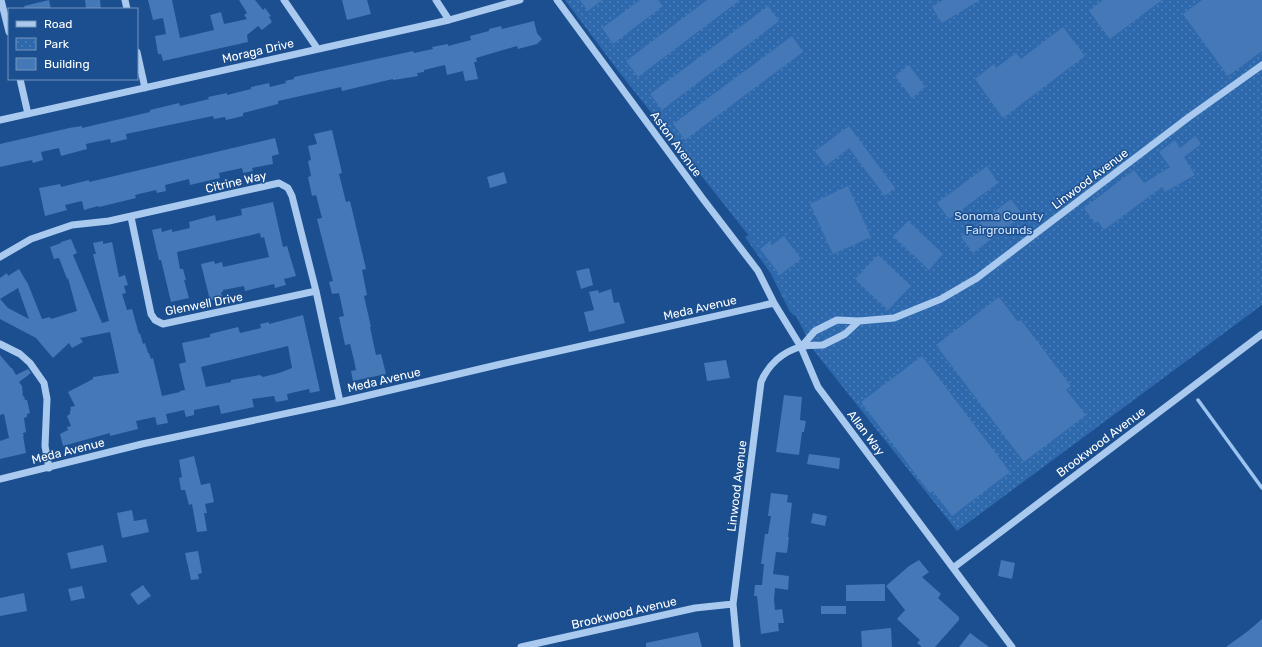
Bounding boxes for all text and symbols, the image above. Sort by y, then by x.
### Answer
legend [8,8,138,80]
text: Road [44,17,72,31]
street label: Moraga Drive [221,36,295,66]
text: Park [44,37,70,51]
text: Building [44,57,90,71]
street label: Aston Avenue [648,108,705,180]
street label: Linwood Avenue [1049,146,1131,212]
street label: Citrine Way [204,168,268,196]
park label: Sonoma County Fairgrounds [954,209,1044,237]
street label: Glenwell Drive [164,290,244,318]
street label: Meda Avenue [662,293,738,323]
street label: Meda Avenue [346,365,422,395]
street label: Brookwood Avenue [1054,404,1148,480]
street label: Allan Way [844,408,888,459]
street label: Meda Avenue [30,435,106,467]
street label: Linwood Avenue [724,439,750,532]
street label: Brookwood Avenue [570,594,678,632]

